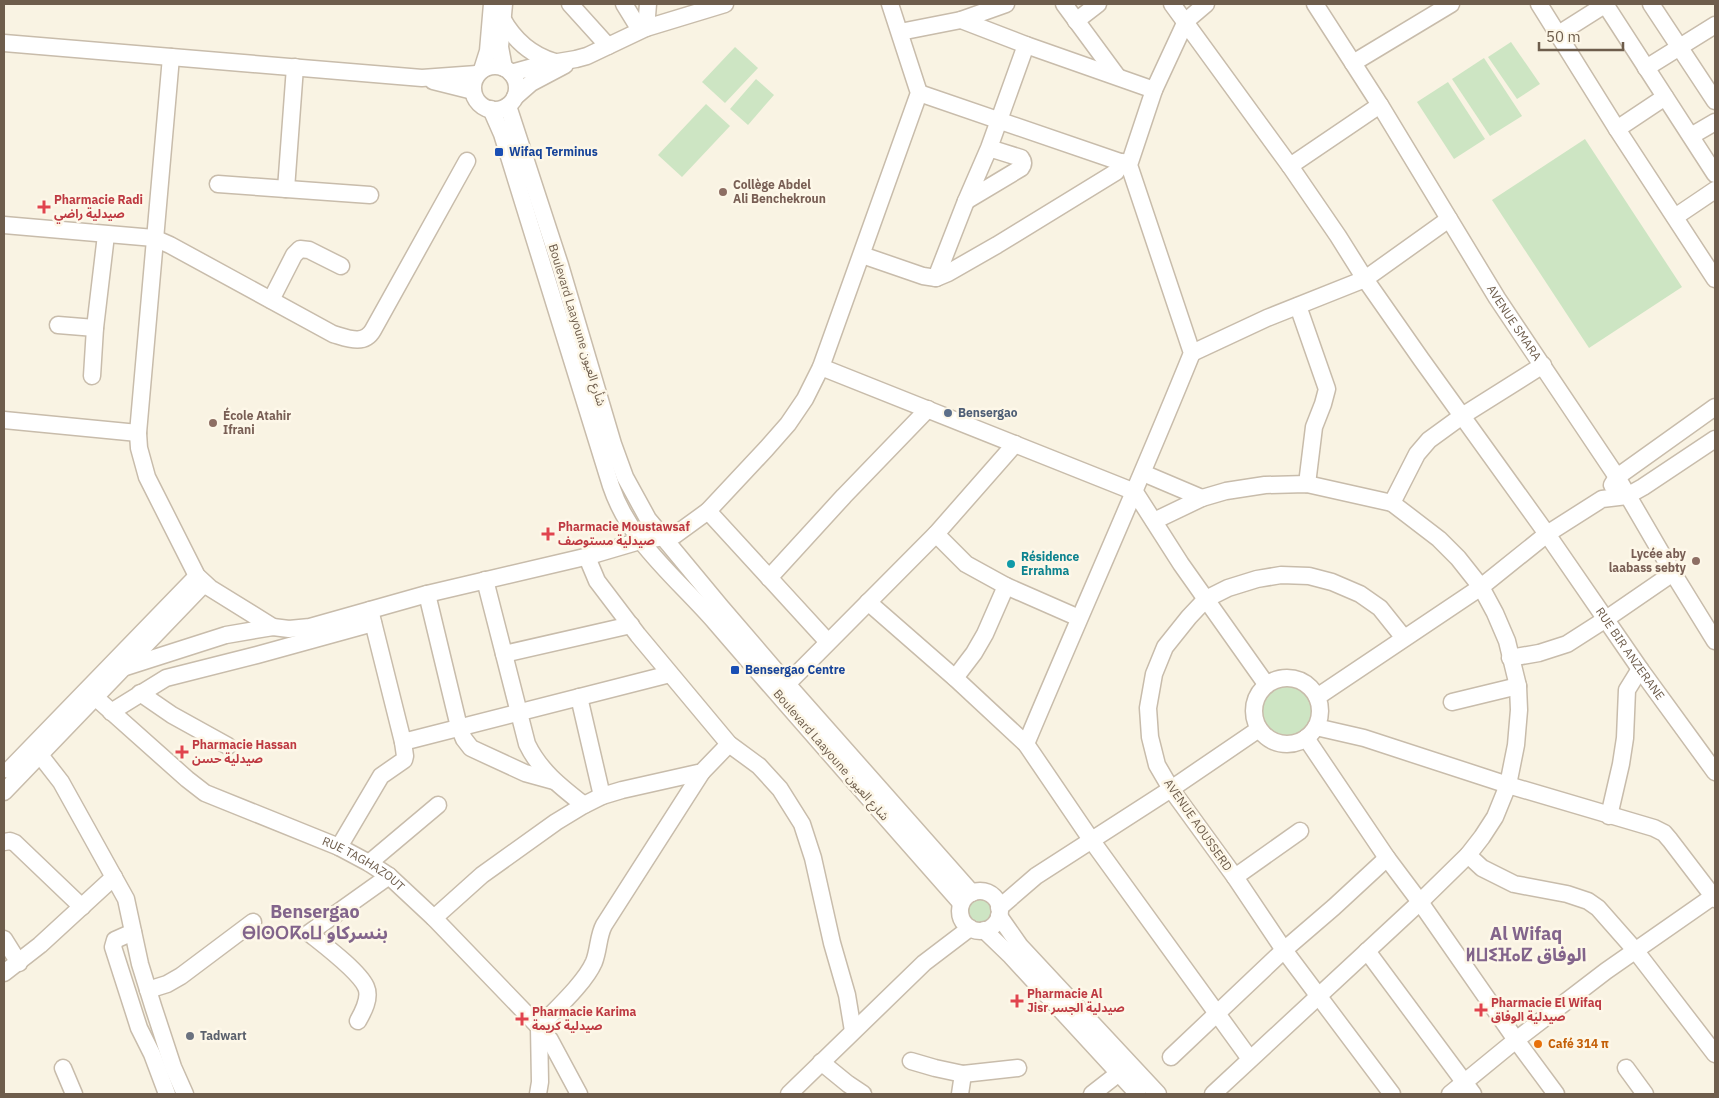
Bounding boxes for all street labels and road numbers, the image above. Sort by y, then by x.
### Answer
street label: Boulevard Laayoune شأرع العيون [544,242,609,408]
street label: AVENUE SMARA [1484,282,1545,364]
street label: RUE BIR ANZERANE [1593,604,1668,703]
street label: Boulevard Laayoune شارع العيون [769,686,892,825]
street label: AVENUE AOUSSERD [1161,776,1236,874]
street label: RUE TAGHAZOUT [320,833,408,894]

